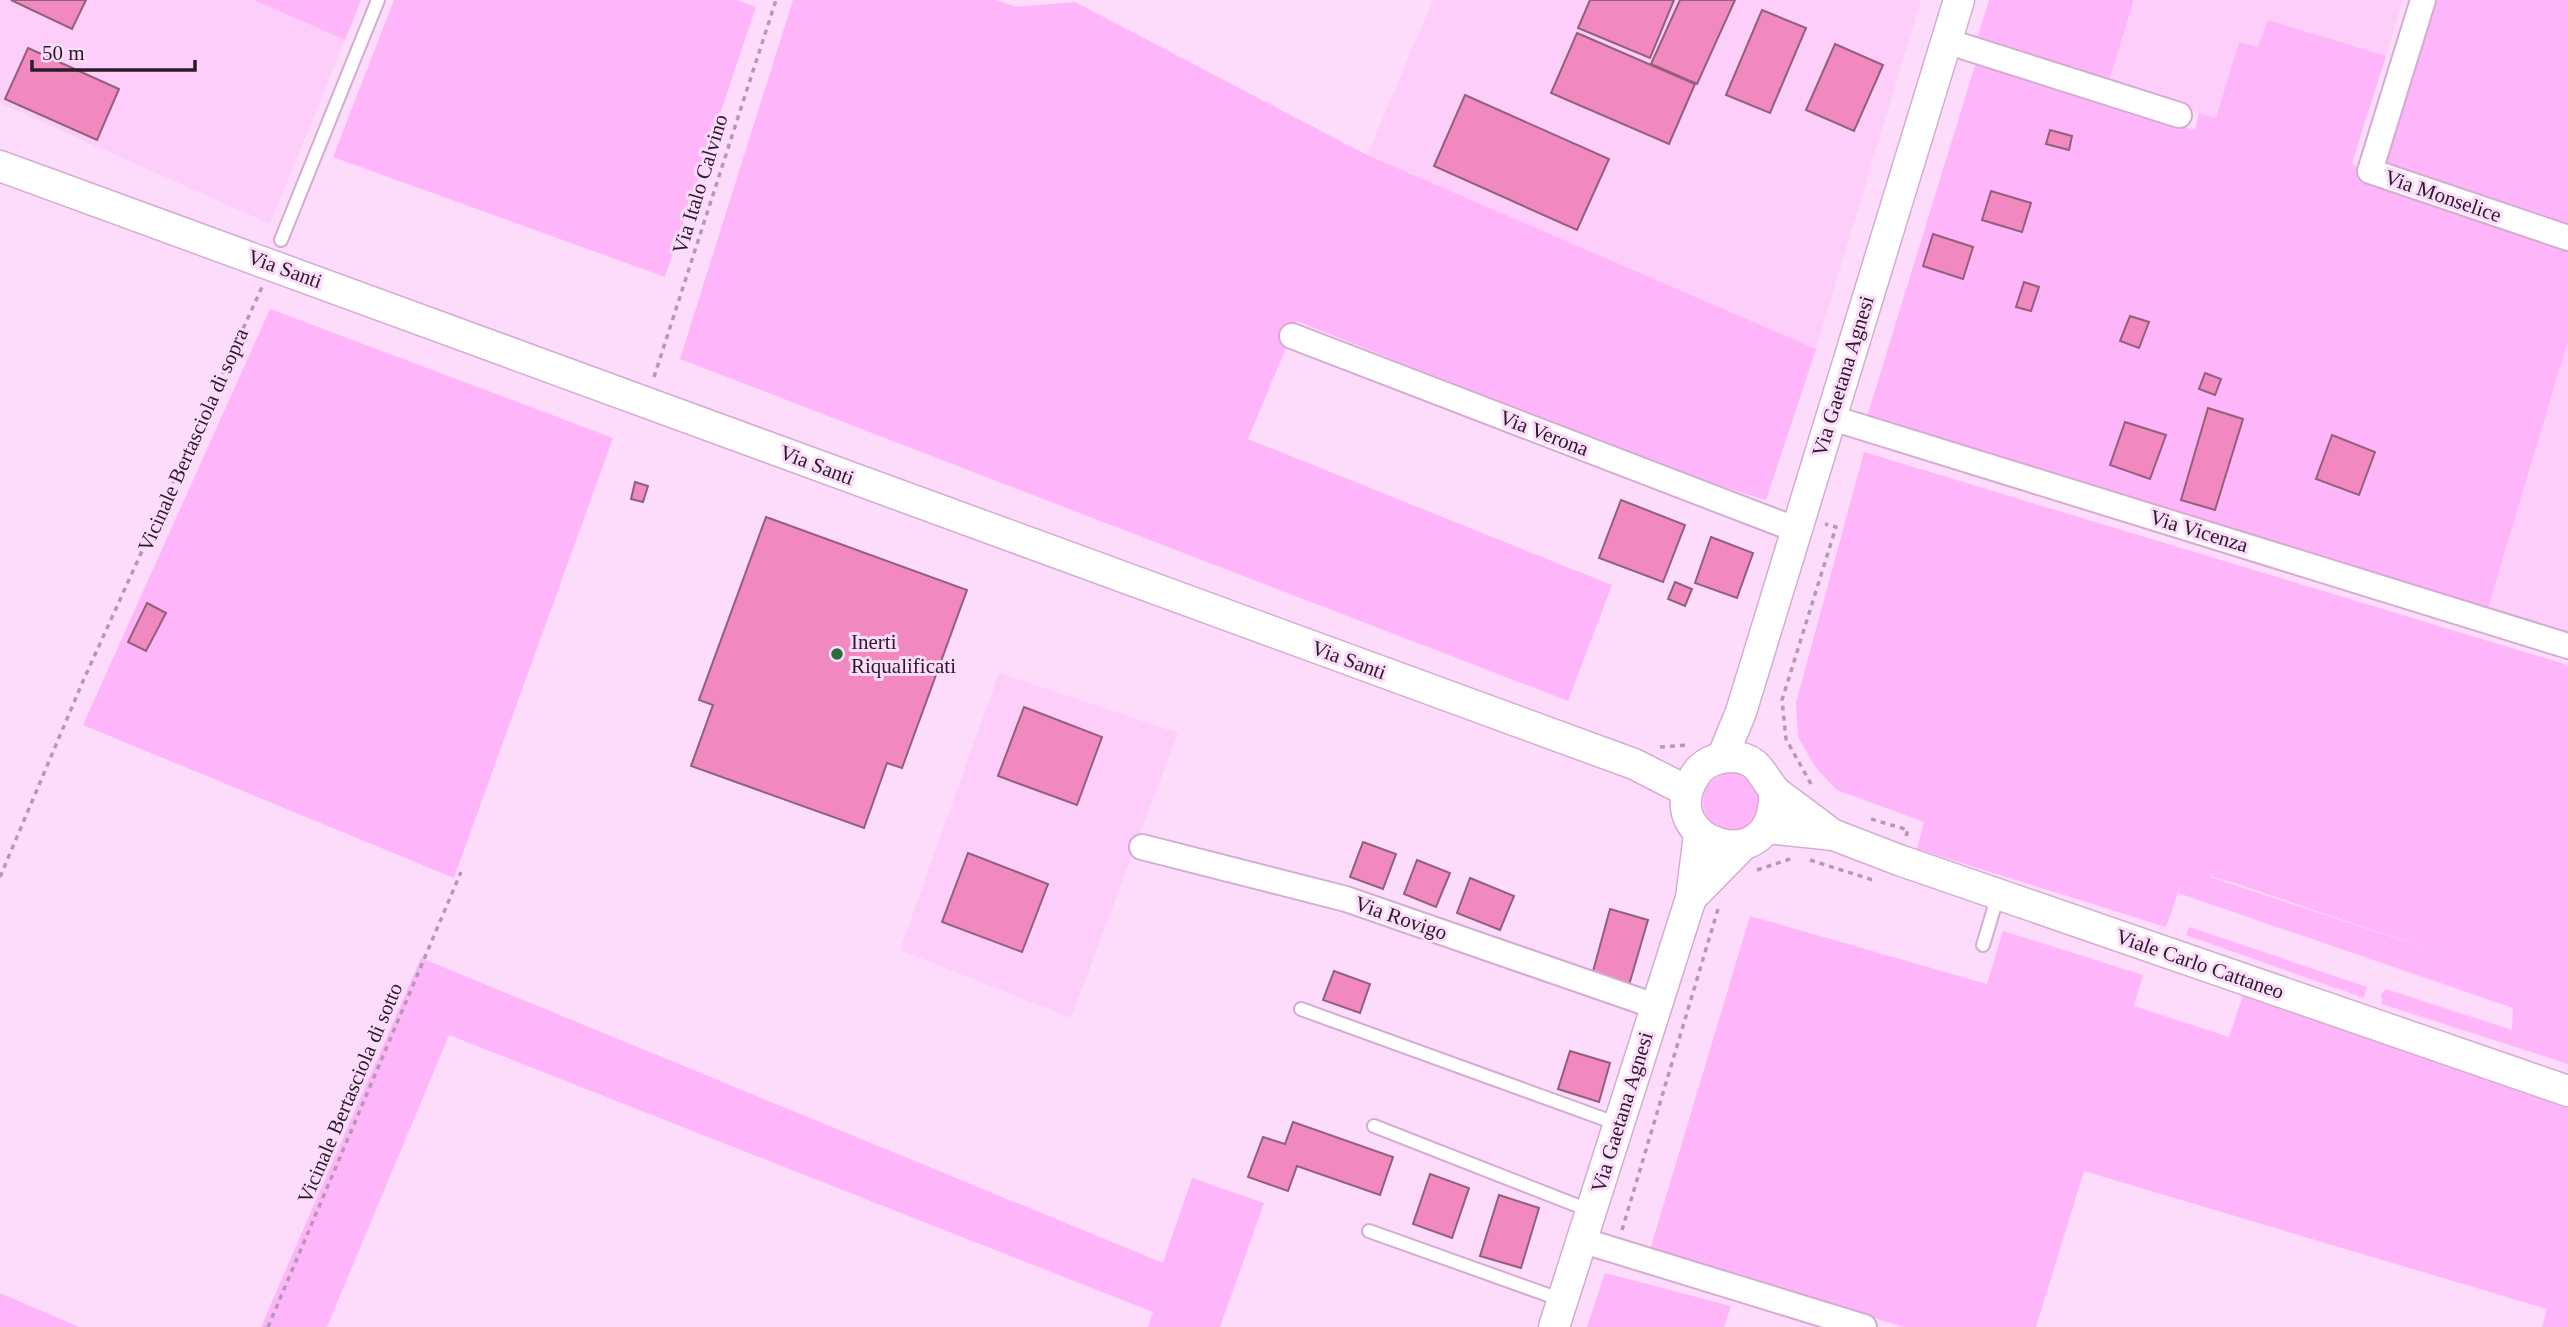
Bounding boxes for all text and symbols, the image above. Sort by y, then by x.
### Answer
scale bar [32,28,194,72]
text: 50 m [42,41,85,65]
street label: Via Italo Calvino [667,111,733,257]
street label: Via Monselice [2382,165,2504,227]
street label: Via Santi [244,244,326,294]
street label: Via Gaetana Agnesi [1807,293,1879,459]
street label: Vicinale Bertasciola di sopra [133,324,253,555]
street label: Via Verona [1496,405,1593,461]
street label: Via Santi [777,440,858,490]
street label: Via Vicenza [2147,505,2252,558]
place label: Inerti Riqualificati [851,630,956,678]
street label: Via Santi [1308,635,1390,685]
marker: Inerti Riqualificati [829,646,845,662]
street label: Via Rovigo [1352,891,1450,945]
street label: Viale Carlo Cattaneo [2113,924,2287,1004]
street label: Vicinale Bertasciola di sotto [293,979,407,1207]
street label: Via Gaetana Agnesi [1586,1029,1658,1195]

